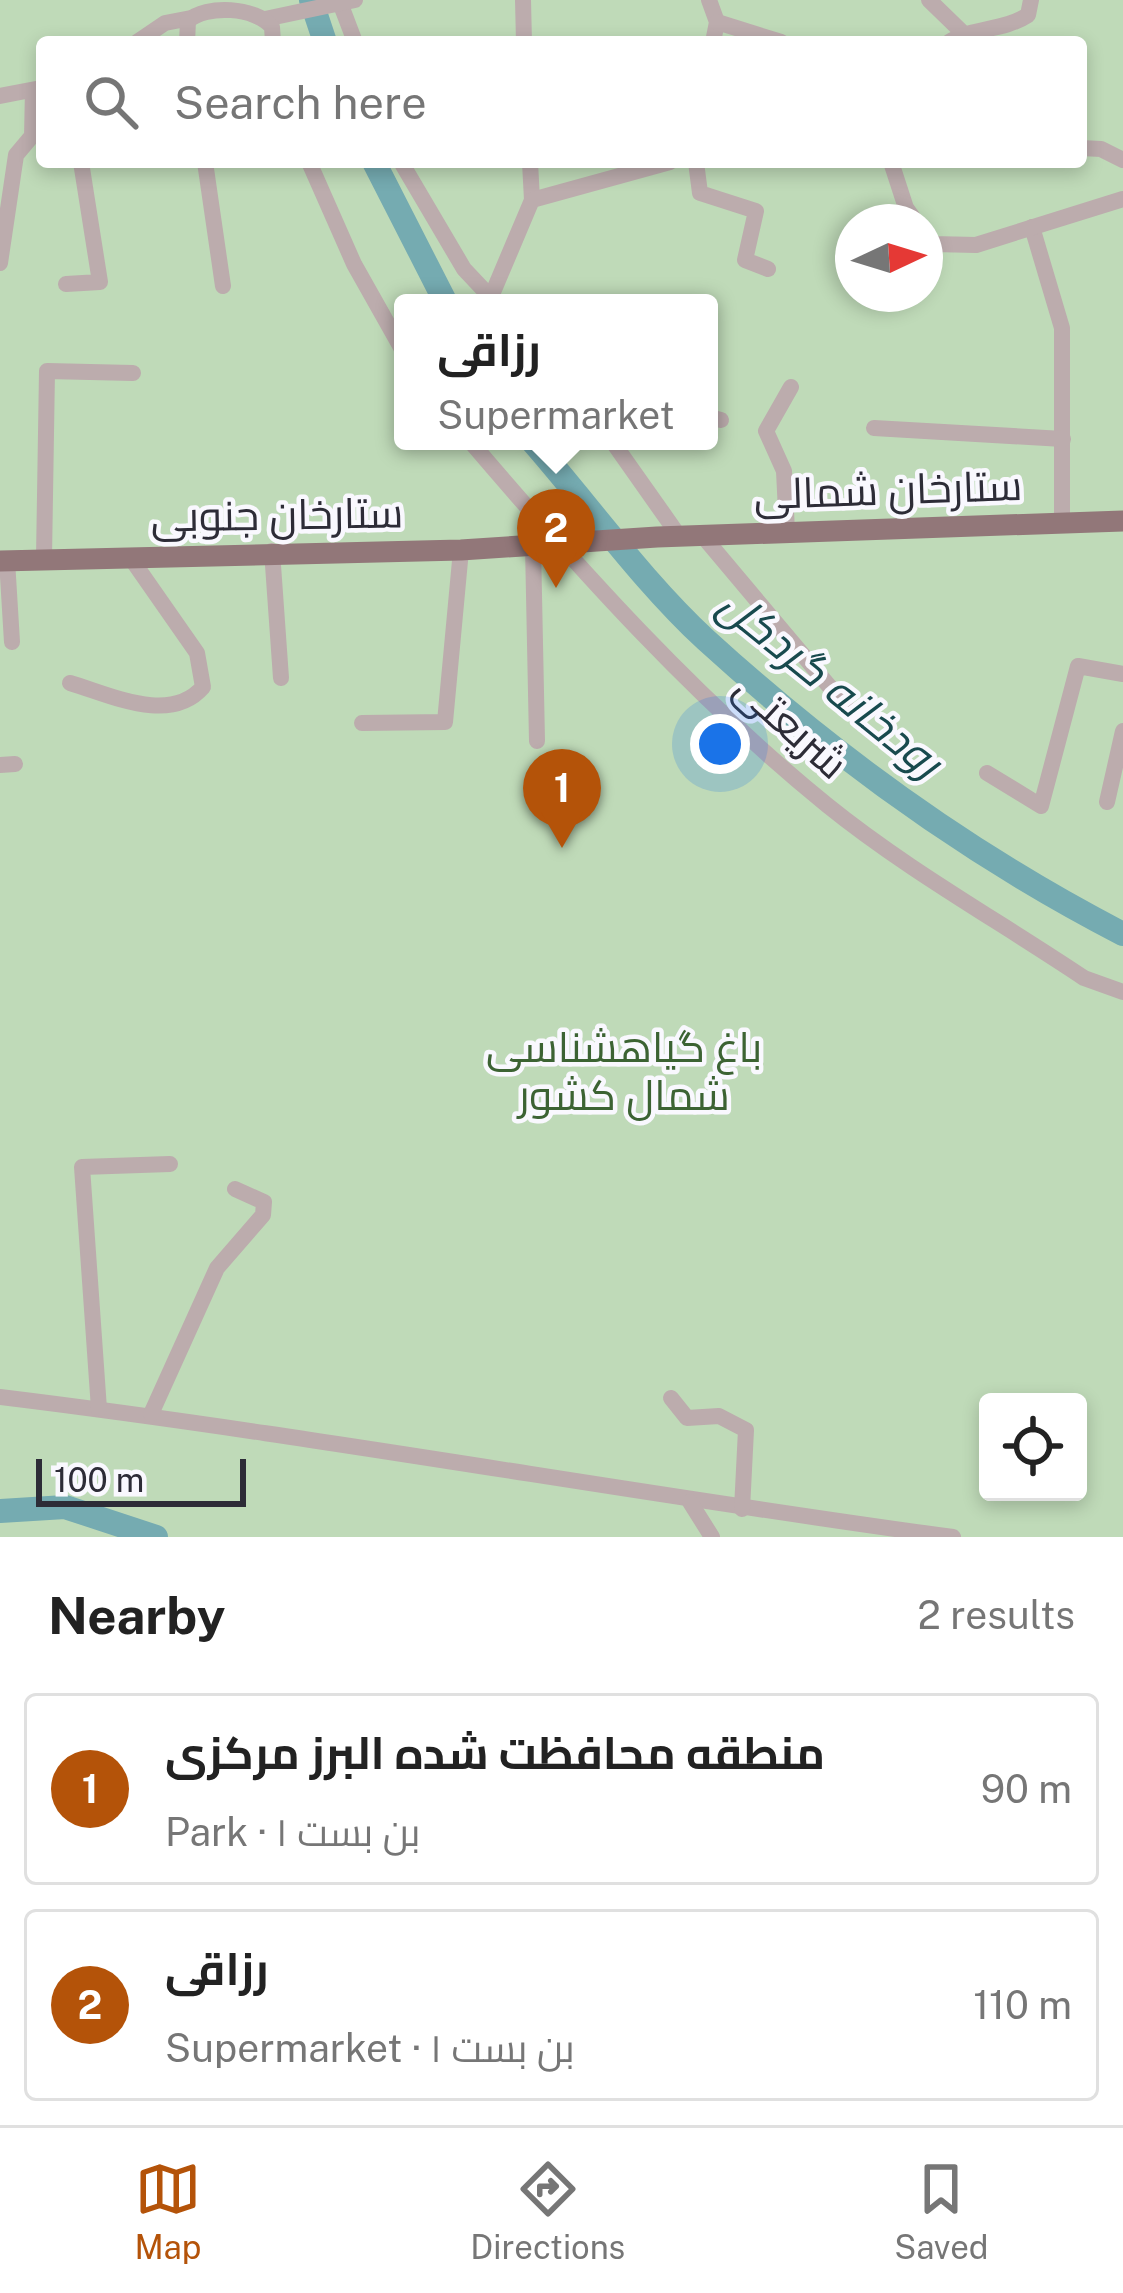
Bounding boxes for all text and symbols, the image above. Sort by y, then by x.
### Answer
search box [36,36,1087,168]
icon: search [78,69,144,135]
text: Search here [174,76,427,129]
north arrow [835,204,943,312]
popup [394,294,718,450]
text: رزاقی [437,323,541,376]
text: Supermarket [437,392,675,438]
street label: ستارخان شمالی [753,460,1023,519]
street label: ستارخان جنوبی [150,487,404,542]
pin: 2 [517,489,595,588]
water label: رودخانه گردکل [708,576,955,791]
street label: شریعتی [725,662,858,789]
your location [690,714,750,774]
pin: 1 [523,749,601,848]
park label: باغ گیاهشناسی شمال کشور [486,1022,762,1121]
map controls [979,1393,1087,1501]
button: locate [979,1393,1087,1501]
scale bar [36,1453,246,1506]
text: 100 m [54,1461,144,1499]
text: Nearby [48,1586,225,1645]
text: 2 results [918,1592,1075,1638]
text: منطقه محافظت شده البرز مرکزی [165,1726,825,1779]
text: 1 [82,1766,98,1812]
text: 90 m [981,1766,1072,1812]
text: Park · بن بست ۱ [165,1809,420,1855]
text: رزاقی [165,1942,269,1995]
text: 2 [78,1982,102,2028]
text: 110 m [973,1982,1072,2028]
text: Supermarket · بن بست ۱ [165,2025,575,2071]
tab: Map [134,2156,201,2266]
tab: Directions [470,2156,625,2266]
tab: Saved [894,2156,989,2266]

